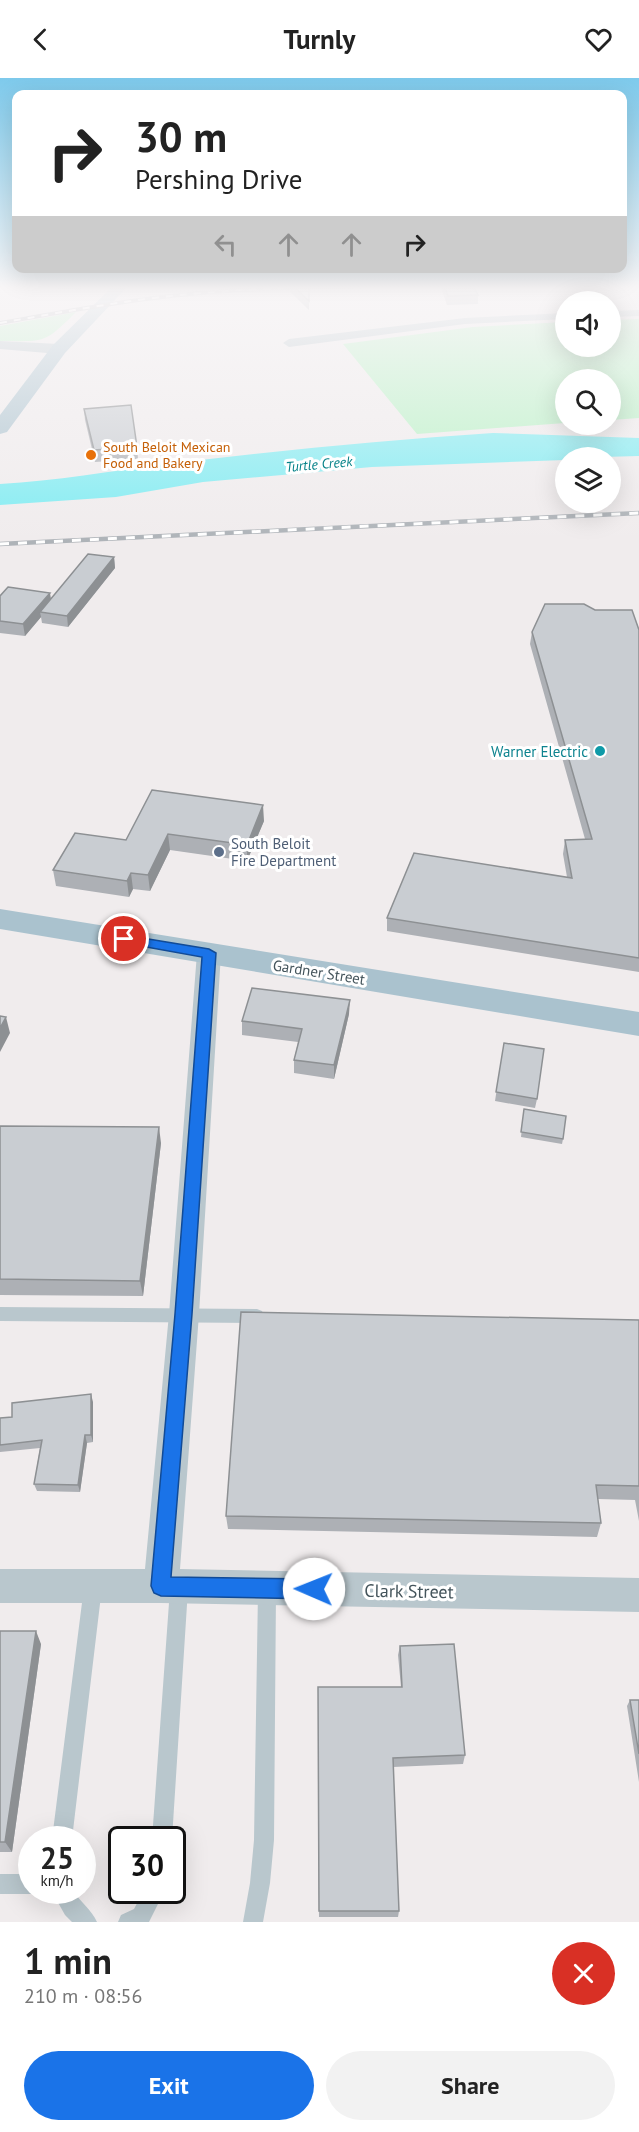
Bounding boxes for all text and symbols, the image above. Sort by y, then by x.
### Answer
text: Turnly [283,22,356,56]
icon: back [24,23,57,56]
icon: heart [582,23,615,56]
text: 30 m [135,109,227,164]
icon: right [36,114,114,192]
text: Pershing Drive [135,162,302,196]
icon: left [209,228,242,261]
icon: ahead [272,228,305,261]
icon: ahead [335,228,368,261]
icon: right [398,228,431,261]
map controls [555,291,621,513]
button: sound [555,291,621,357]
button: search [555,369,621,435]
place label: South Beloit Mexican Food and Bakery [103,438,230,472]
button: layers [555,447,621,513]
marker: South Beloit Mexican Food and Bakery [84,448,98,462]
water label: Turtle Creek [285,452,354,476]
place label: Warner Electric [491,742,588,761]
marker: Warner Electric [593,744,607,758]
place label: South Beloit Fire Department [231,834,336,870]
marker: South Beloit Fire Department [212,845,226,859]
pin [98,913,149,964]
icon: arrive [107,922,140,955]
street label: Gardner Street [272,955,366,989]
position arrow [282,1557,346,1621]
street label: Clark Street [364,1579,454,1603]
speed limit sign: 30 [108,1826,186,1904]
text: 25 [40,1838,74,1877]
text: km/h [41,1871,73,1890]
text: 1 min [24,1937,112,1984]
button: close [552,1942,615,2005]
text: 210 m · 08:56 [24,1983,142,2009]
button: Exit [24,2051,314,2120]
button: Share [326,2051,615,2120]

